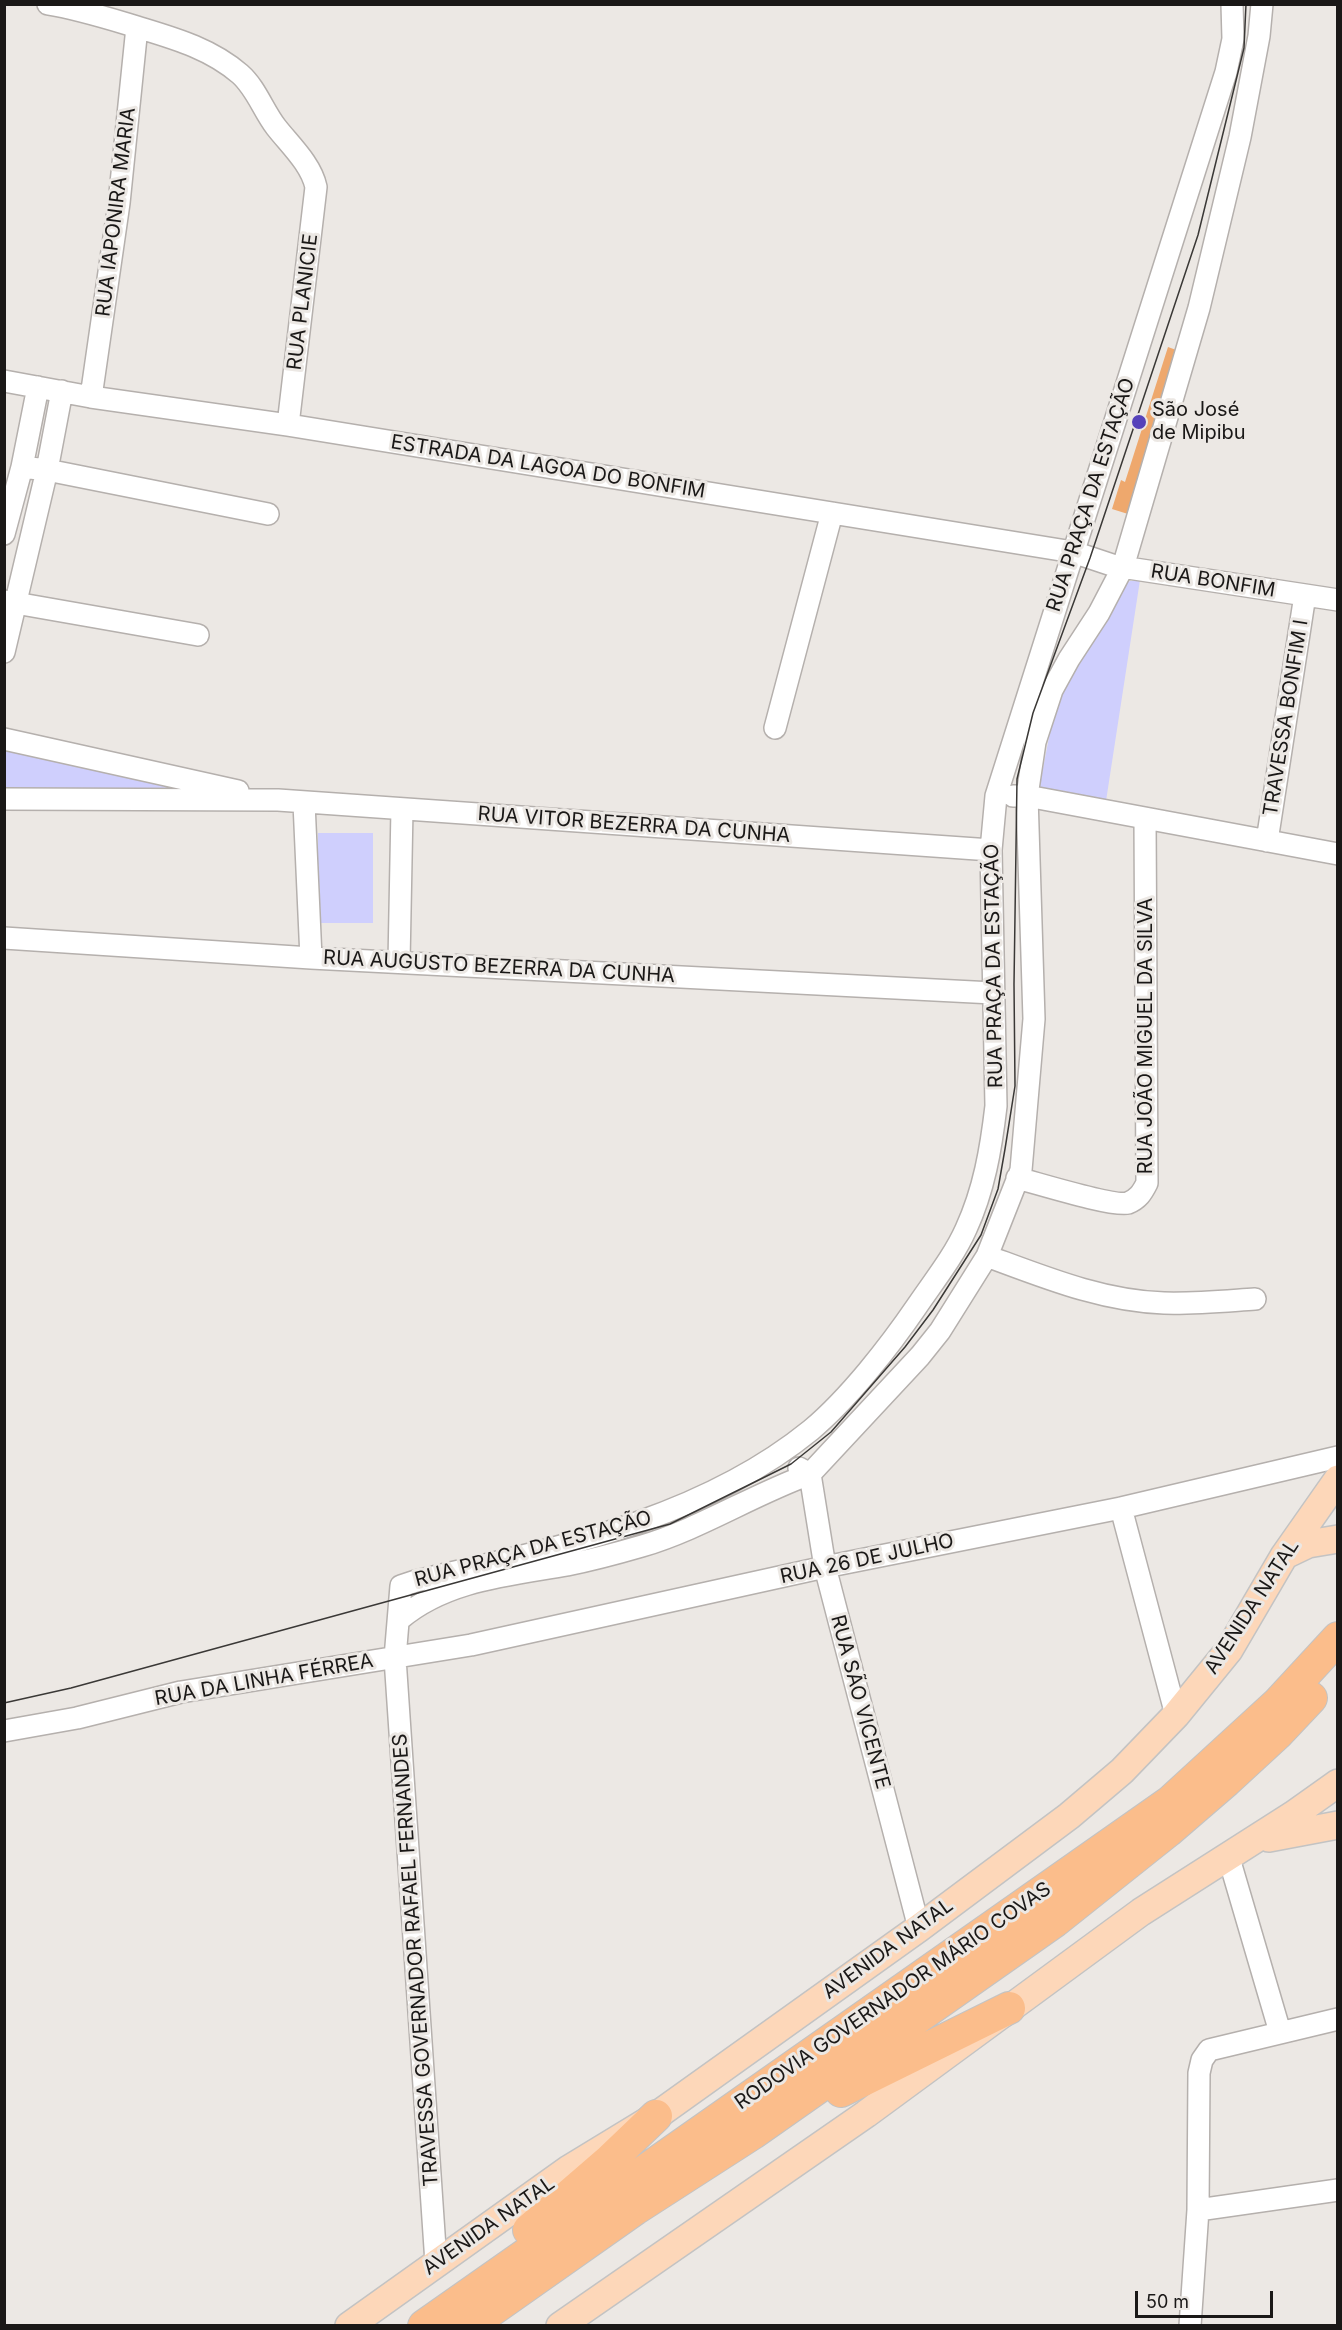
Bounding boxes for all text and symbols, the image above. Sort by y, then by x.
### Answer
street label: RUA IAPONIRA MARIA [91,106,141,318]
street label: RUA PLANICIE [283,232,323,372]
street label: RUA PRAÇA DA ESTAÇÃO [1042,375,1140,615]
place label: São José de Mipibu [1152,398,1246,445]
marker: São José de Mipibu [1130,413,1148,431]
street label: ESTRADA DA LAGOA DO BONFIM [389,430,707,504]
street label: RUA BONFIM [1149,559,1277,603]
street label: TRAVESSA BONFIM I [1259,618,1313,818]
street label: RUA VITOR BEZERRA DA CUNHA [477,802,791,848]
street label: RUA PRAÇA DA ESTAÇÃO [980,844,1008,1088]
street label: RUA JOÃO MIGUEL DA SILVA [1134,898,1158,1174]
street label: RUA AUGUSTO BEZERRA DA CUNHA [323,946,675,988]
street label: RUA PRAÇA DA ESTAÇÃO [412,1506,654,1592]
street label: RUA 26 DE JULHO [778,1529,956,1589]
street label: AVENIDA NATAL [1200,1535,1304,1679]
street label: RUA SÃO VICENTE [825,1612,895,1792]
street label: RUA DA LINHA FÉRREA [153,1649,375,1711]
street label: TRAVESSA GOVERNADOR RAFAEL FERNANDES [388,1733,444,2187]
street label: RODOVIA GOVERNADOR MÁRIO COVAS [730,1877,1056,2115]
street label: AVENIDA NATAL [818,1894,958,2004]
street label: AVENIDA NATAL [418,2172,560,2280]
scale bar [1138,2279,1276,2317]
text: 50 m [1146,2291,1189,2312]

